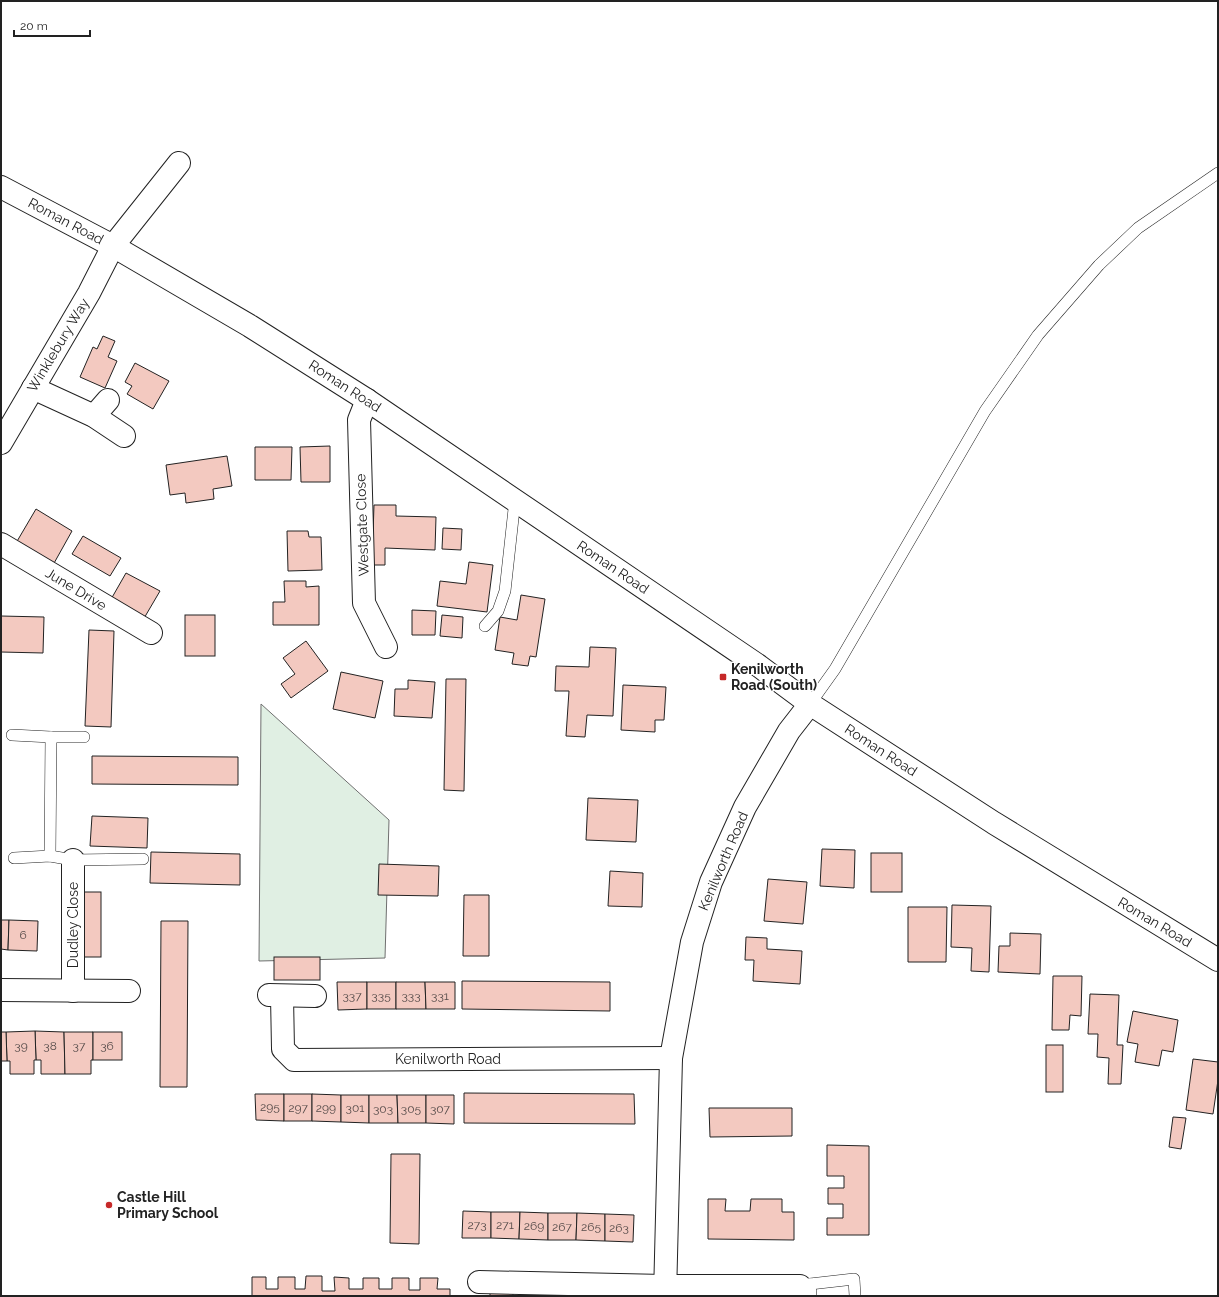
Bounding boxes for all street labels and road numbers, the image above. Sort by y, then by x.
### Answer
street label: Roman Road [26,194,106,248]
street label: Winklebury Way [24,295,92,395]
street label: Roman Road [306,357,384,415]
street label: Westgate Close [352,473,372,577]
street label: Roman Road [574,537,652,597]
street label: June Drive [43,565,109,613]
street label: Roman Road [842,721,920,779]
street label: Kenilworth Road [695,809,751,913]
street label: Dudley Close [65,882,81,968]
street label: Roman Road [1115,894,1195,950]
street label: Kenilworth Road [395,1051,501,1067]

